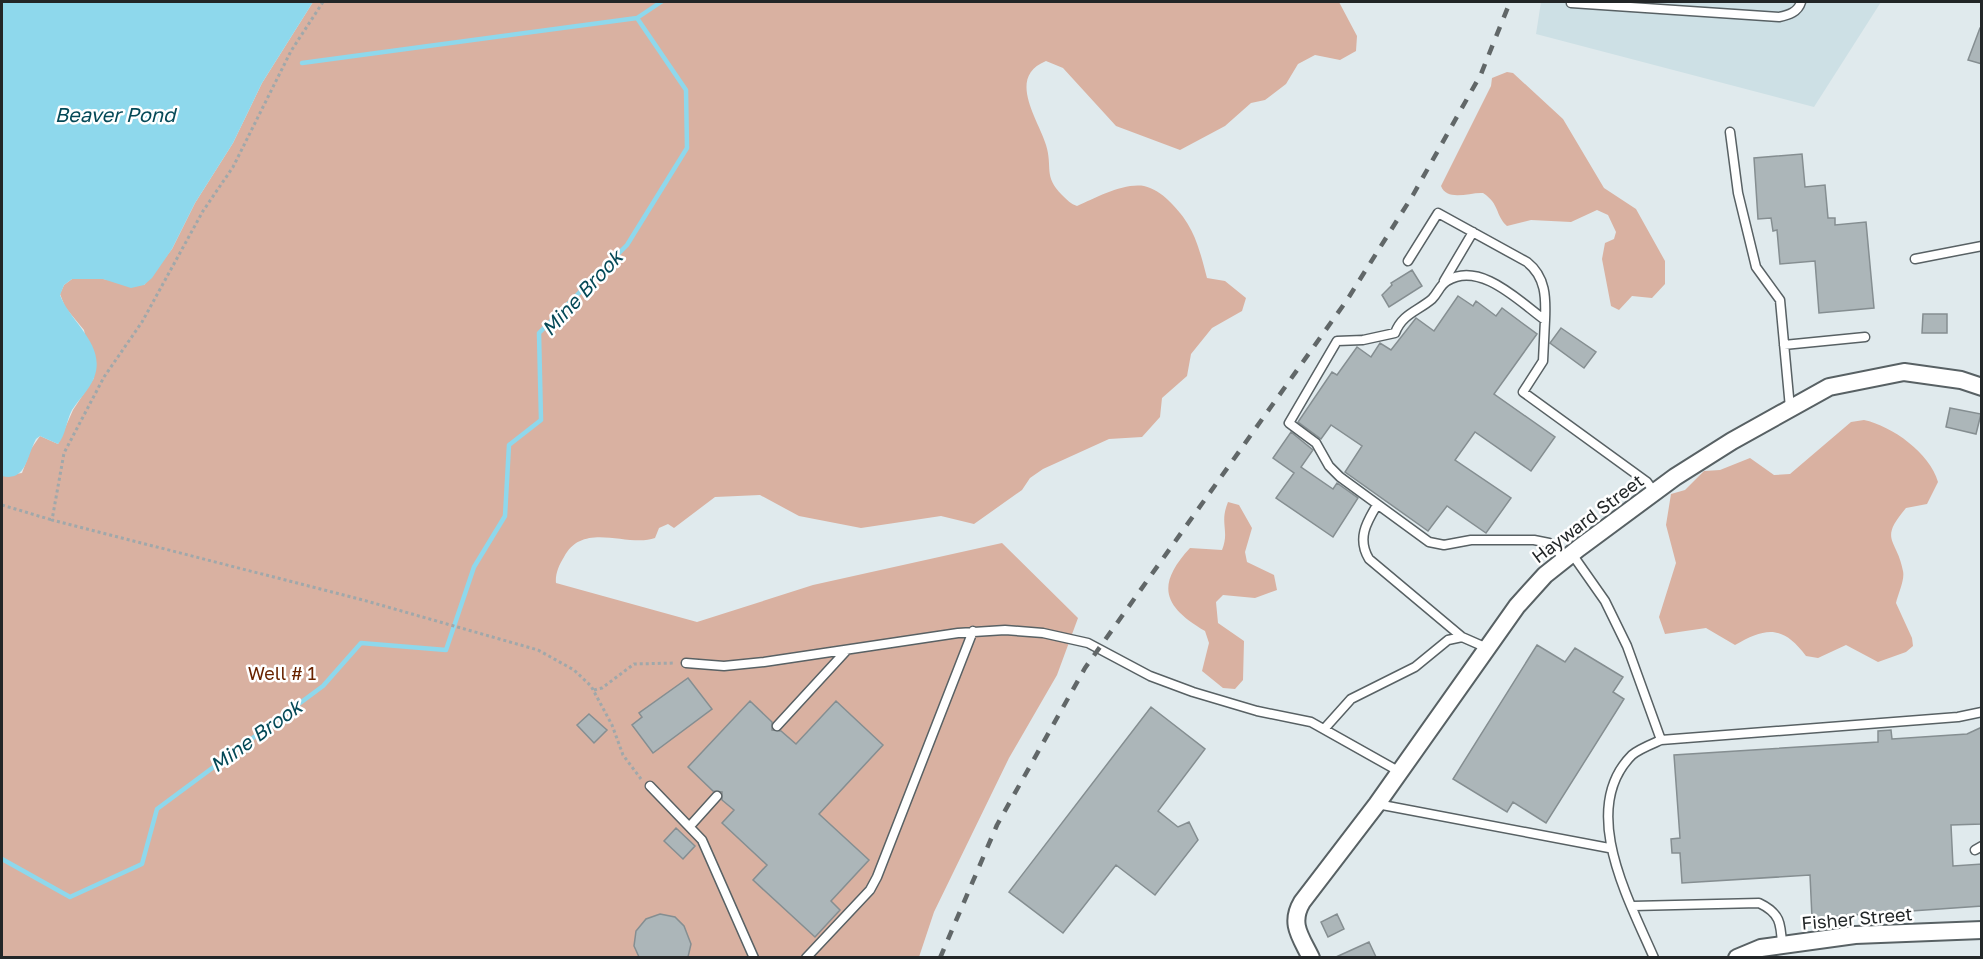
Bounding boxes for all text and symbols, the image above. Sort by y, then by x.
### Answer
water label: Beaver Pond [55,102,178,126]
water label: Mine Brook [536,243,629,340]
street label: Hayward Street [1527,469,1648,567]
park label: Well # 1 [248,662,317,684]
water label: Mine Brook [205,692,308,777]
street label: Fisher Street [1800,902,1913,934]

